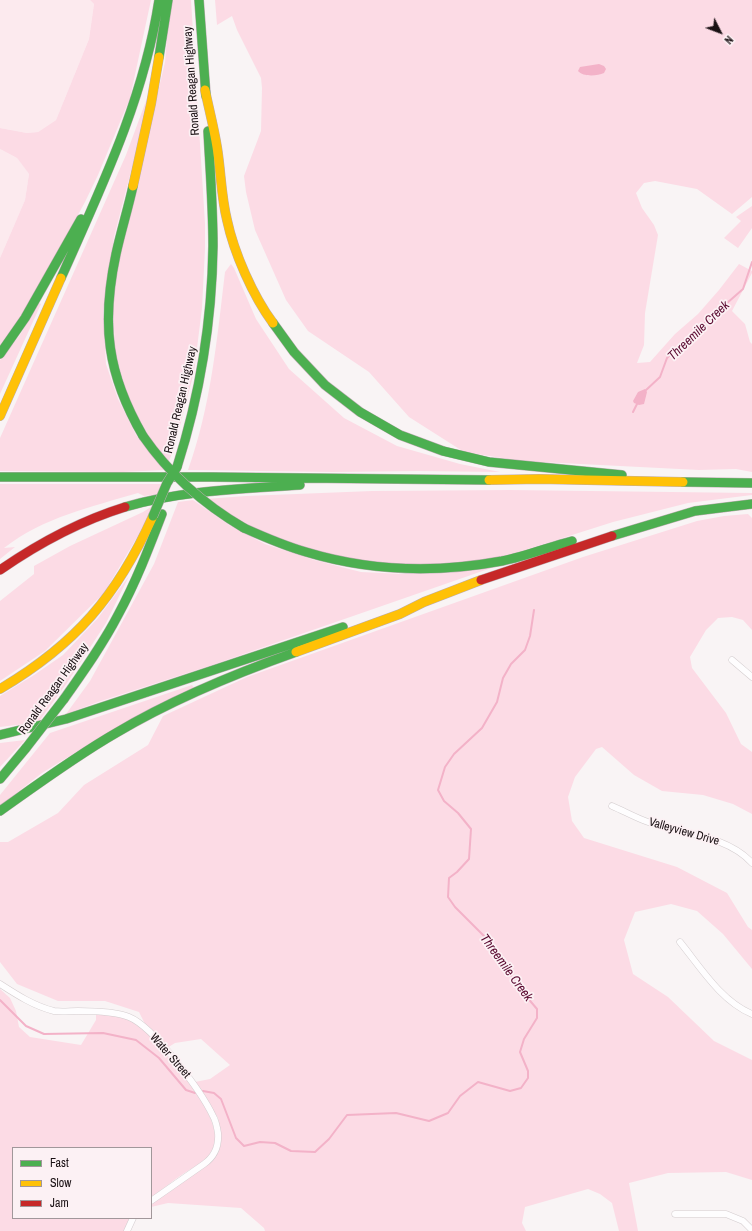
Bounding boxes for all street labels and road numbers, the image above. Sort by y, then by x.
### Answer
street label: Ronald Reagan Highway [181,26,203,136]
street label: Ronald Reagan Highway [162,345,200,455]
street label: Ronald Reagan Highway [16,641,92,737]
street label: Valleyview Drive [647,815,721,849]
street label: Water Street [147,1031,193,1081]

